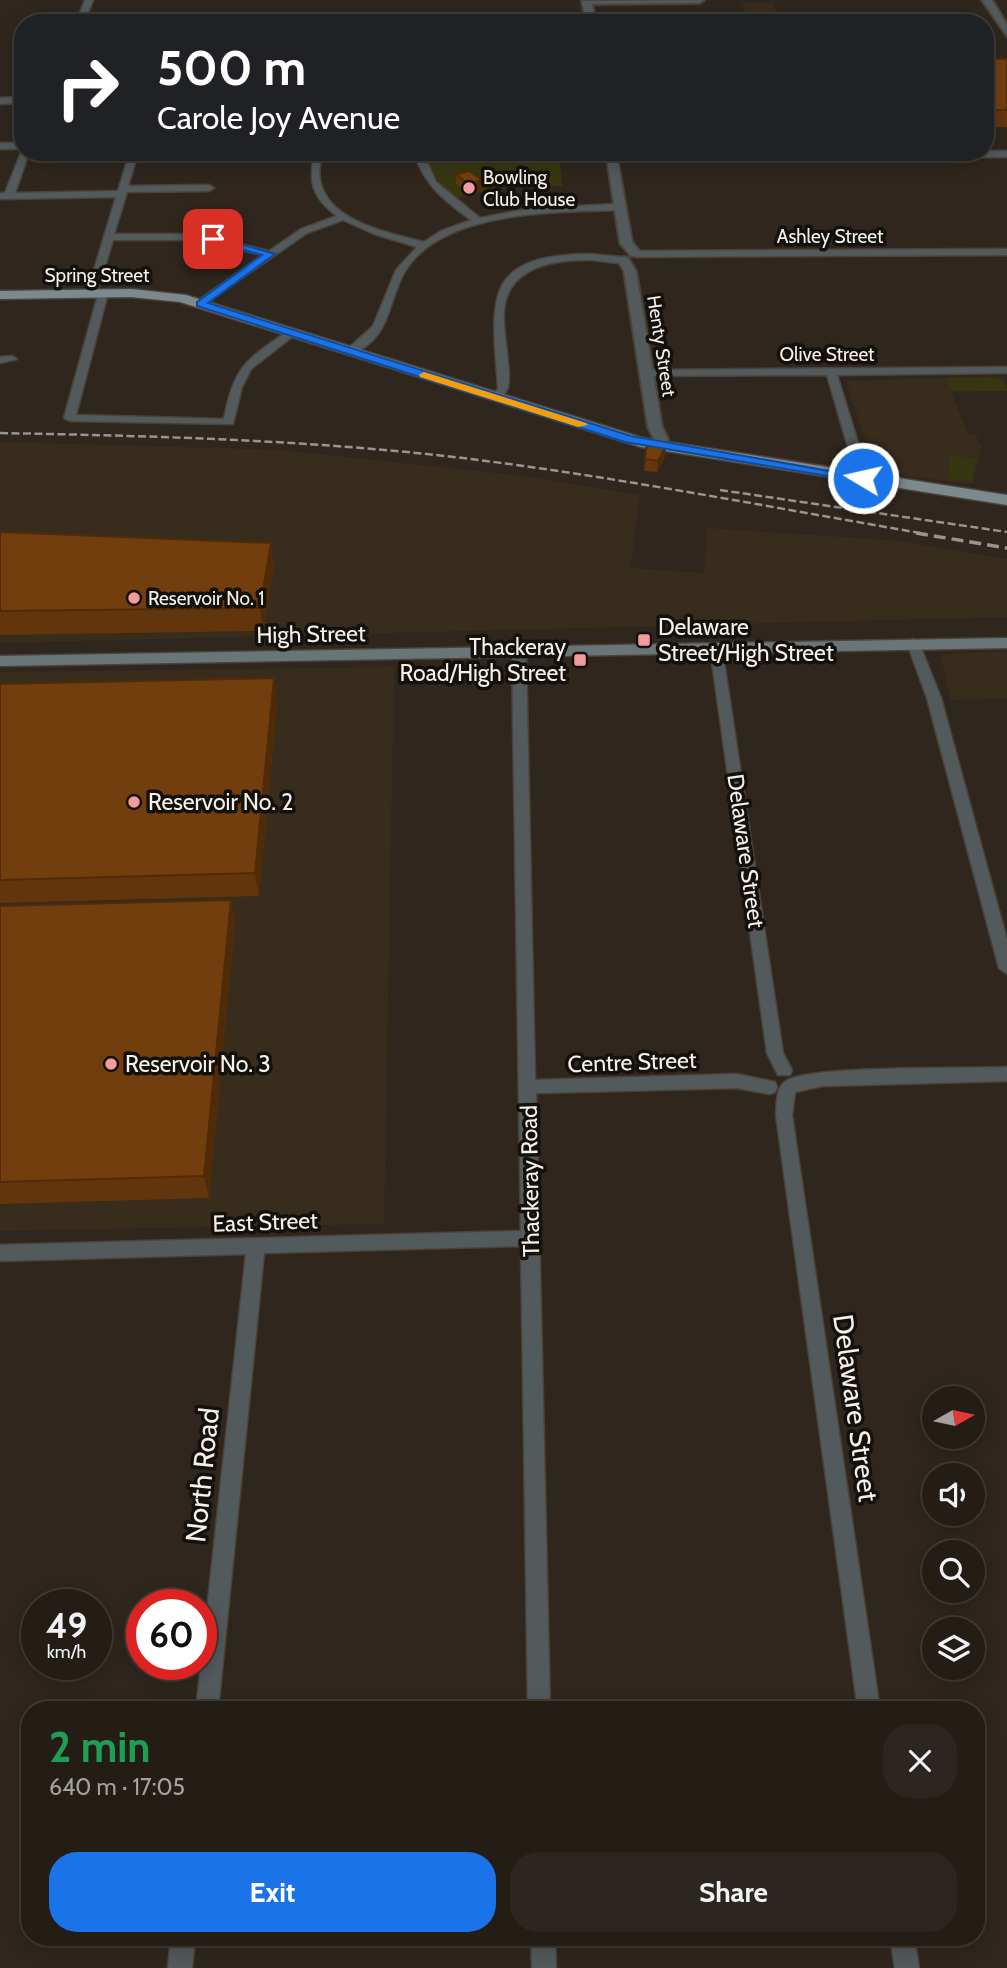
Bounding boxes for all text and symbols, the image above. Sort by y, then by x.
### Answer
text: 500 m [157,38,306,97]
icon: right [42,42,133,133]
text: Carole Joy Avenue [157,98,400,137]
place label: Bowling Club House [483,166,575,211]
marker: Bowling Club House [461,180,477,196]
pin [183,209,243,269]
icon: arrive [194,220,232,258]
street label: Ashley Street [777,225,884,248]
street label: Spring Street [45,264,150,287]
street label: Henty Street [642,294,681,399]
street label: Olive Street [779,343,875,366]
position arrow [826,441,900,515]
place label: Reservoir No. 1 [148,587,264,610]
marker: Reservoir No. 1 [126,590,142,606]
place label: Delaware Street/High Street [658,613,834,667]
street label: High Street [256,619,366,649]
marker: Delaware Street/High Street [636,632,652,648]
place label: Thackeray Road/High Street [400,633,566,687]
marker: Thackeray Road/High Street [572,652,588,668]
street label: Delaware Street [721,772,771,930]
place label: Reservoir No. 2 [148,788,293,816]
marker: Reservoir No. 2 [126,794,142,810]
street label: Centre Street [567,1046,697,1078]
place label: Reservoir No. 3 [125,1050,271,1078]
marker: Reservoir No. 3 [103,1056,119,1072]
street label: Thackeray Road [515,1105,545,1257]
street label: East Street [212,1206,318,1238]
street label: Delaware Street [826,1312,886,1504]
north arrow [922,1386,985,1449]
map controls [922,1386,985,1680]
street label: North Road [178,1406,226,1544]
button: sound [922,1463,985,1526]
button: search [922,1540,985,1603]
speed limit sign: 60 [126,1589,217,1680]
text: 49 [46,1604,87,1647]
button: layers [922,1617,985,1680]
text: km/h [47,1641,86,1663]
text: 2 min [49,1721,150,1773]
button: close [883,1724,957,1798]
text: 640 m · 17:05 [49,1773,185,1801]
button: Exit [49,1852,496,1932]
button: Share [510,1852,957,1932]

